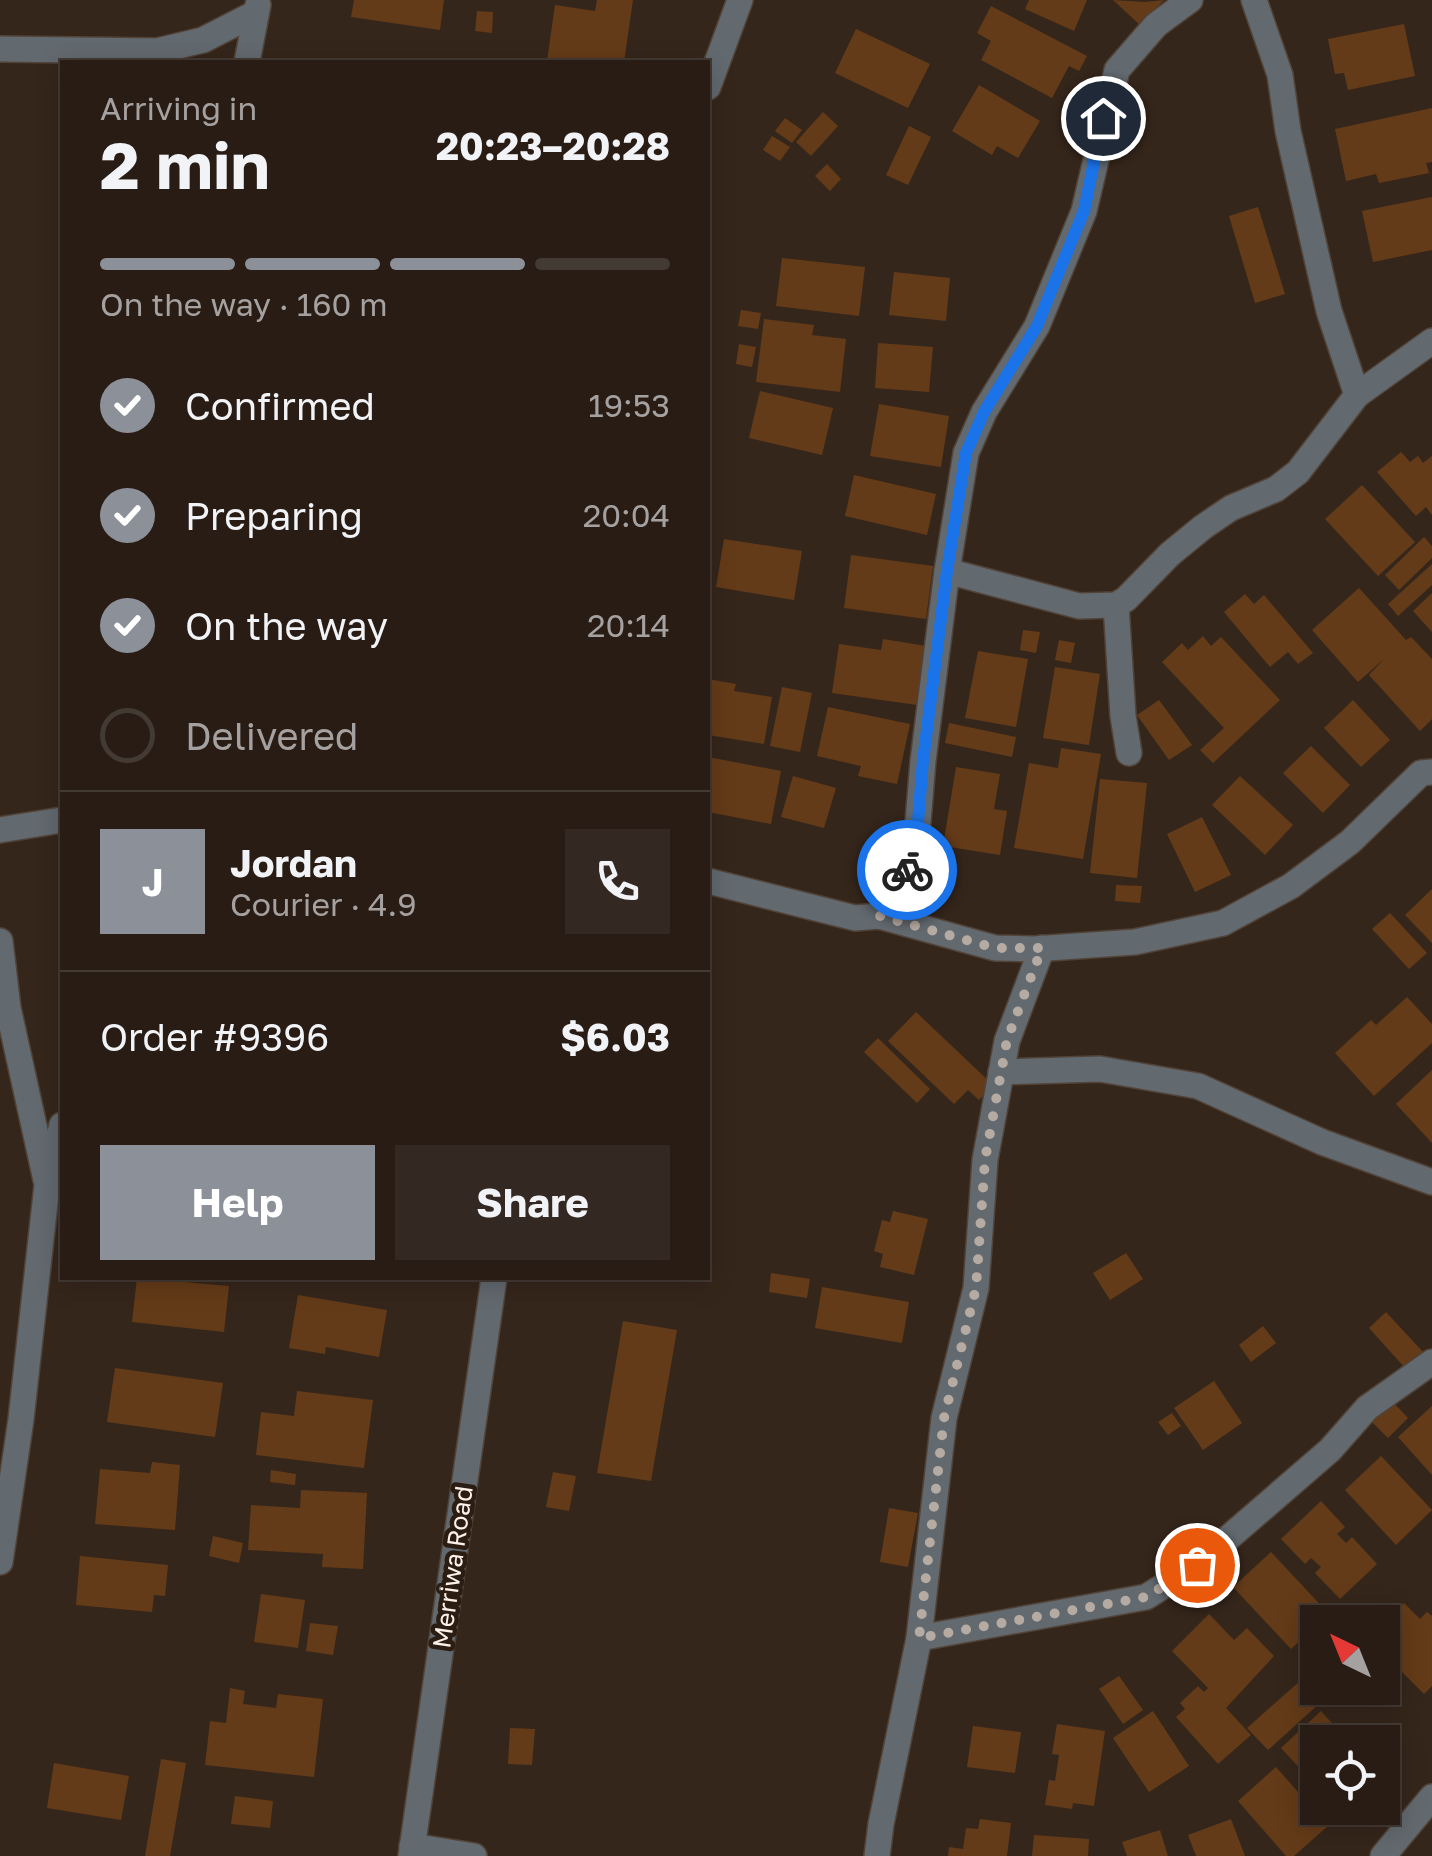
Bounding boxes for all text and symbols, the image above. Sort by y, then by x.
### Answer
pin [1061,76,1146,161]
text: Arriving in [100,89,257,127]
icon: home [1076,91,1131,146]
text: 20:23–20:28 [436,123,670,168]
text: 2 min [100,125,270,203]
text: On the way · 160 m [100,285,388,323]
icon: check [100,378,155,433]
text: Confirmed [185,383,375,428]
text: 19:53 [588,386,670,424]
icon: check [100,488,155,543]
text: Preparing [185,493,363,538]
text: 20:04 [583,496,670,534]
icon: check [100,598,155,653]
text: On the way [185,603,388,648]
text: 20:14 [587,606,670,644]
text: Delivered [185,713,358,758]
courier [857,820,957,920]
button: phone [565,829,670,934]
text: Jordan [230,840,357,885]
icon: bike [880,843,935,898]
text: J [142,859,163,904]
text: Courier · 4.9 [230,885,417,923]
text: Order #9396 [100,1014,329,1059]
text: $6.03 [560,1014,670,1059]
button: Help [100,1145,375,1260]
button: Share [395,1145,670,1260]
street label: Merriwa Road [425,1484,479,1650]
pin [1155,1523,1240,1608]
icon: bag [1170,1538,1225,1593]
north arrow [1300,1605,1400,1705]
map controls [1300,1605,1400,1825]
button: locate [1300,1725,1400,1825]

